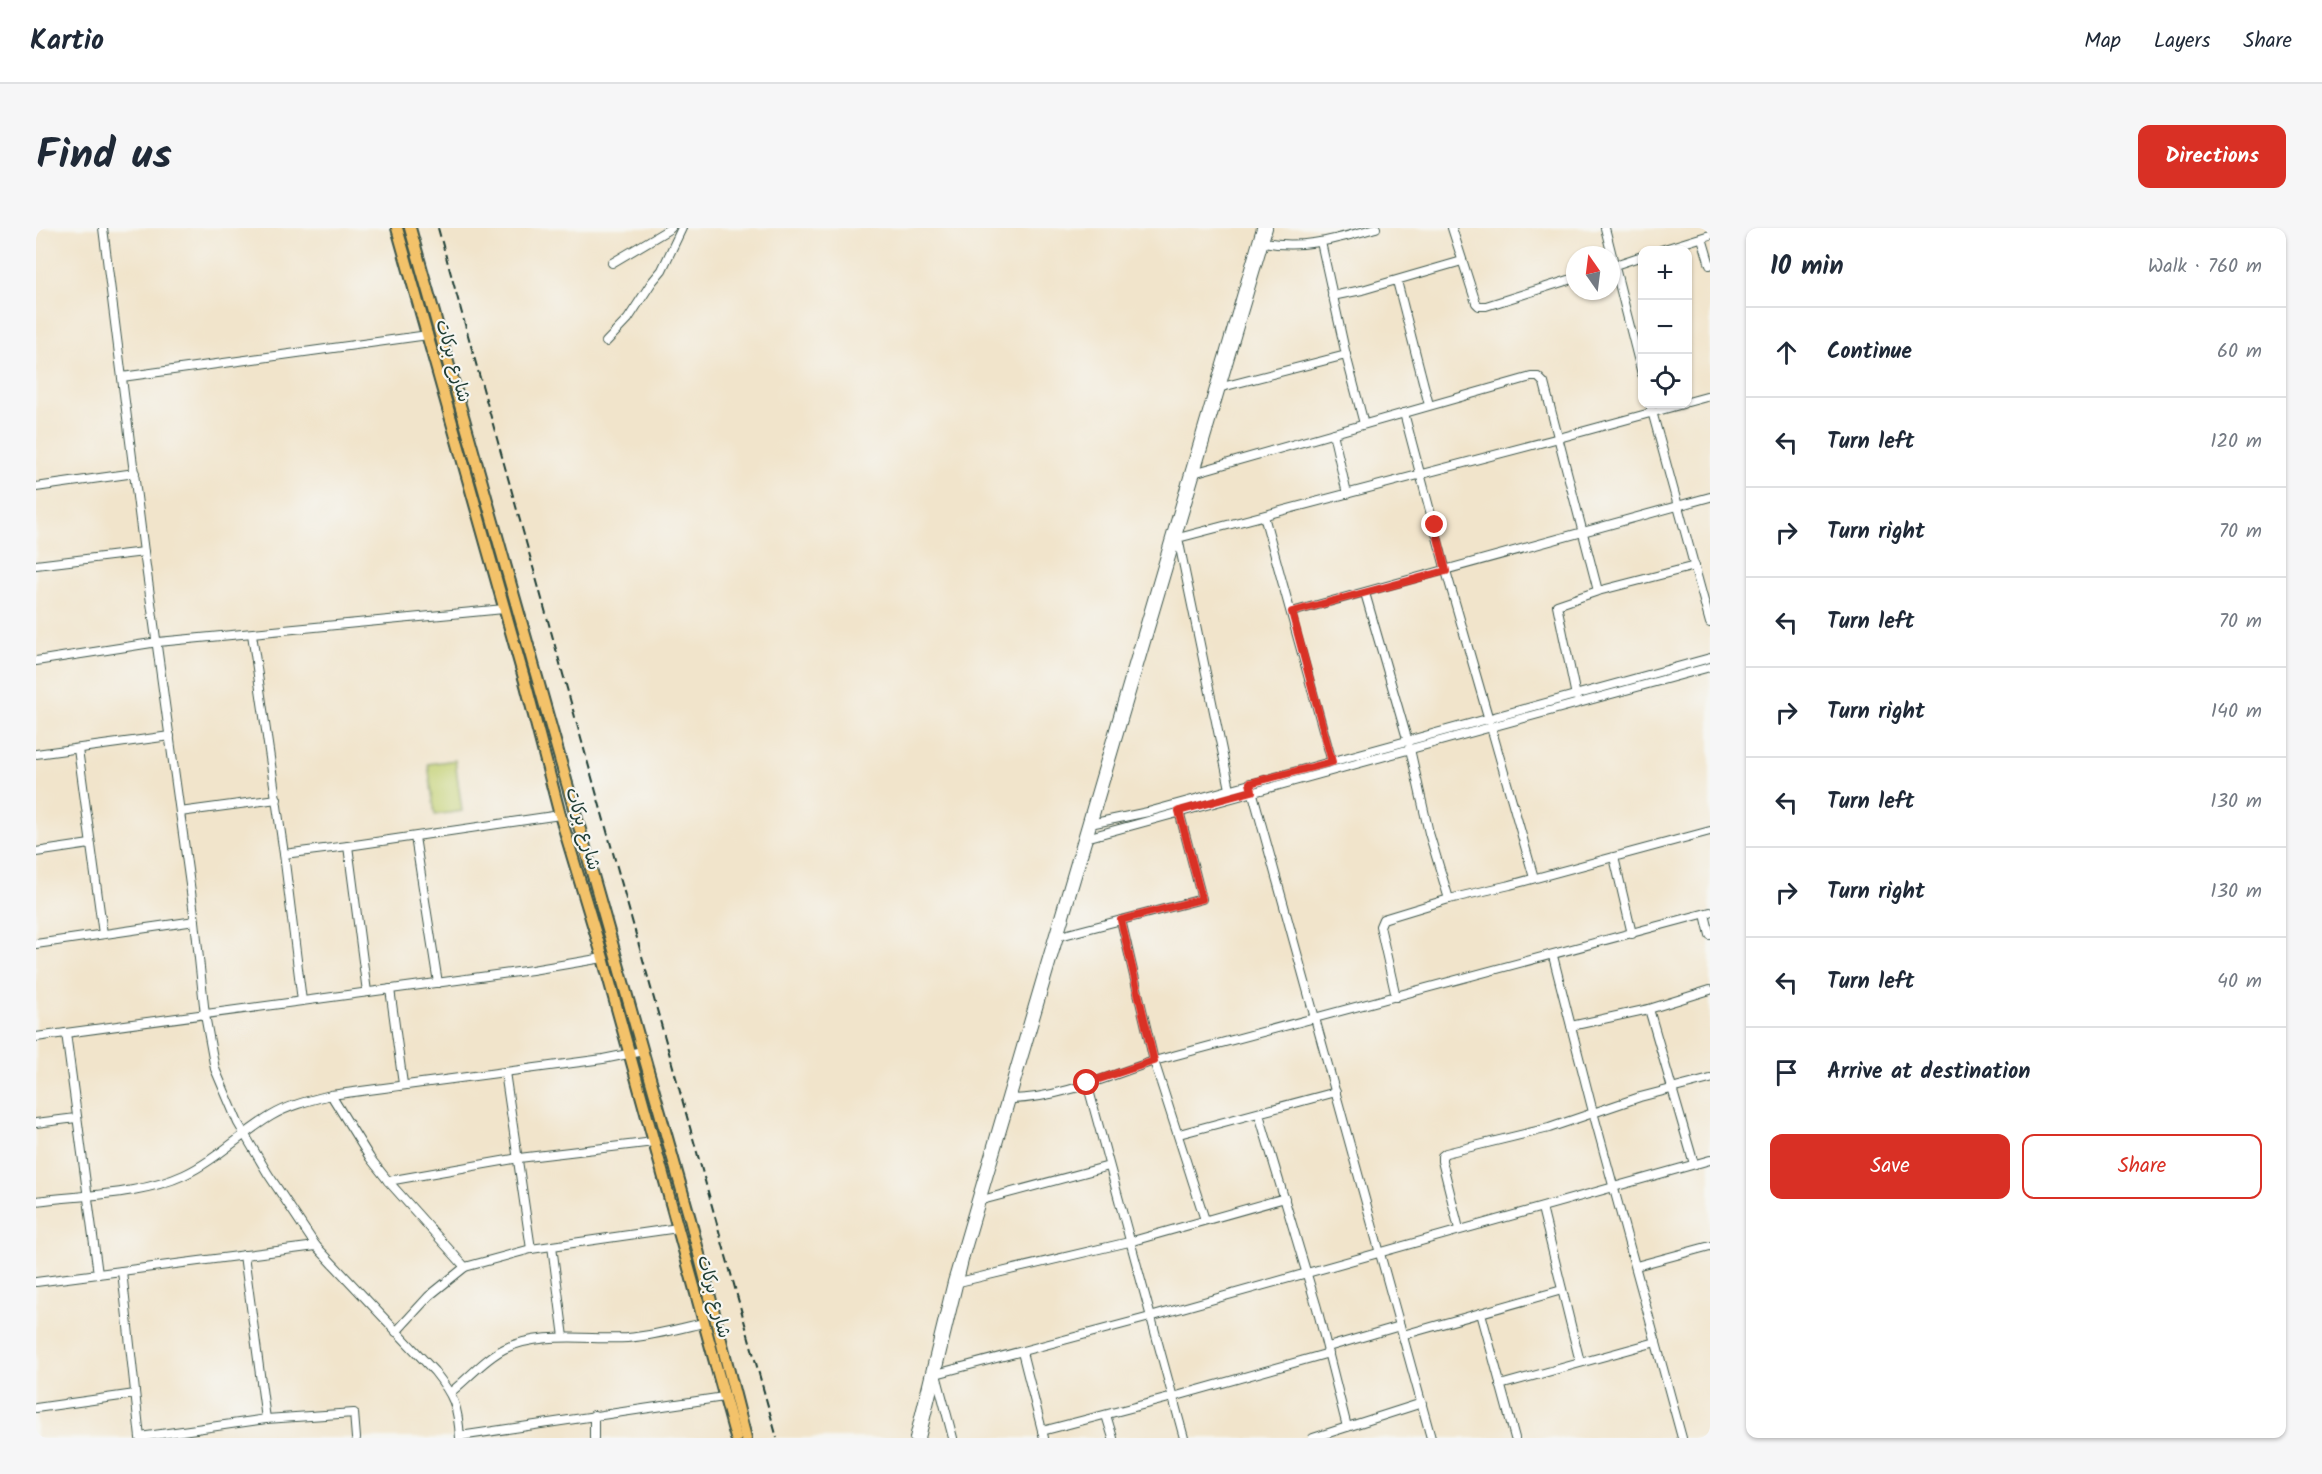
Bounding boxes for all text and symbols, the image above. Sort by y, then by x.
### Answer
text: Kartio [30,19,104,64]
text: Map [2084,25,2121,58]
text: Layers [2154,25,2210,58]
text: Share [2243,25,2292,58]
text: Find us [36,123,172,190]
button: Directions [2138,125,2286,188]
north arrow [1566,246,1620,300]
map controls [1638,246,1692,408]
button: + [1638,246,1692,300]
text: 10 min [1770,246,1844,288]
text: Walk · 760 m [2148,251,2262,283]
button: − [1638,300,1692,354]
street label: شارع بركات [426,316,478,406]
text: Continue [1827,335,1912,370]
icon: ahead [1770,336,1803,369]
text: 60 m [2217,336,2262,368]
button: locate [1638,354,1692,408]
text: Turn left [1827,425,1914,460]
icon: left [1770,426,1803,459]
text: 120 m [2210,426,2262,458]
route end [1421,511,1447,537]
text: Turn right [1827,515,1925,550]
icon: right [1770,516,1803,549]
text: 70 m [2219,516,2262,548]
text: Turn left [1827,605,1914,640]
icon: left [1770,606,1803,639]
text: 70 m [2219,606,2262,638]
text: Turn right [1827,695,1925,730]
icon: right [1770,696,1803,729]
text: 140 m [2211,696,2262,728]
street label: شارع بركات [556,784,608,874]
text: Turn left [1827,785,1914,820]
icon: left [1770,786,1803,819]
text: 130 m [2210,786,2262,818]
text: Turn right [1827,875,1925,910]
icon: right [1770,876,1803,909]
text: 130 m [2210,876,2262,908]
text: Turn left [1827,965,1914,1000]
icon: left [1770,966,1803,999]
text: 40 m [2217,966,2262,998]
text: Arrive at destination [1827,1055,2030,1090]
icon: arrive [1770,1056,1803,1089]
route start [1073,1069,1099,1095]
button: Save [1770,1134,2010,1199]
button: Share [2022,1134,2262,1199]
street label: شارع بركات [688,1252,738,1342]

